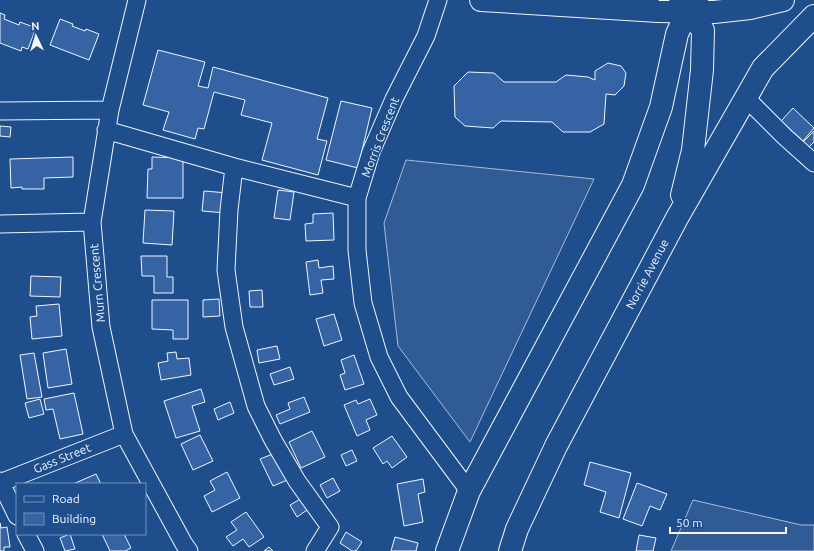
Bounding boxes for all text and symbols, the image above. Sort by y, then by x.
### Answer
north arrow [16,16,56,56]
text: N [31,20,40,32]
street label: Morris Crescent [359,95,401,179]
street label: Norrie Avenue [623,237,671,311]
street label: Murn Crescent [87,243,107,323]
street label: Gass Street [31,440,93,475]
legend [16,483,146,535]
text: Road [52,492,80,505]
scale bar [670,509,786,535]
text: Building [52,512,96,525]
text: 50 m [676,516,703,529]

